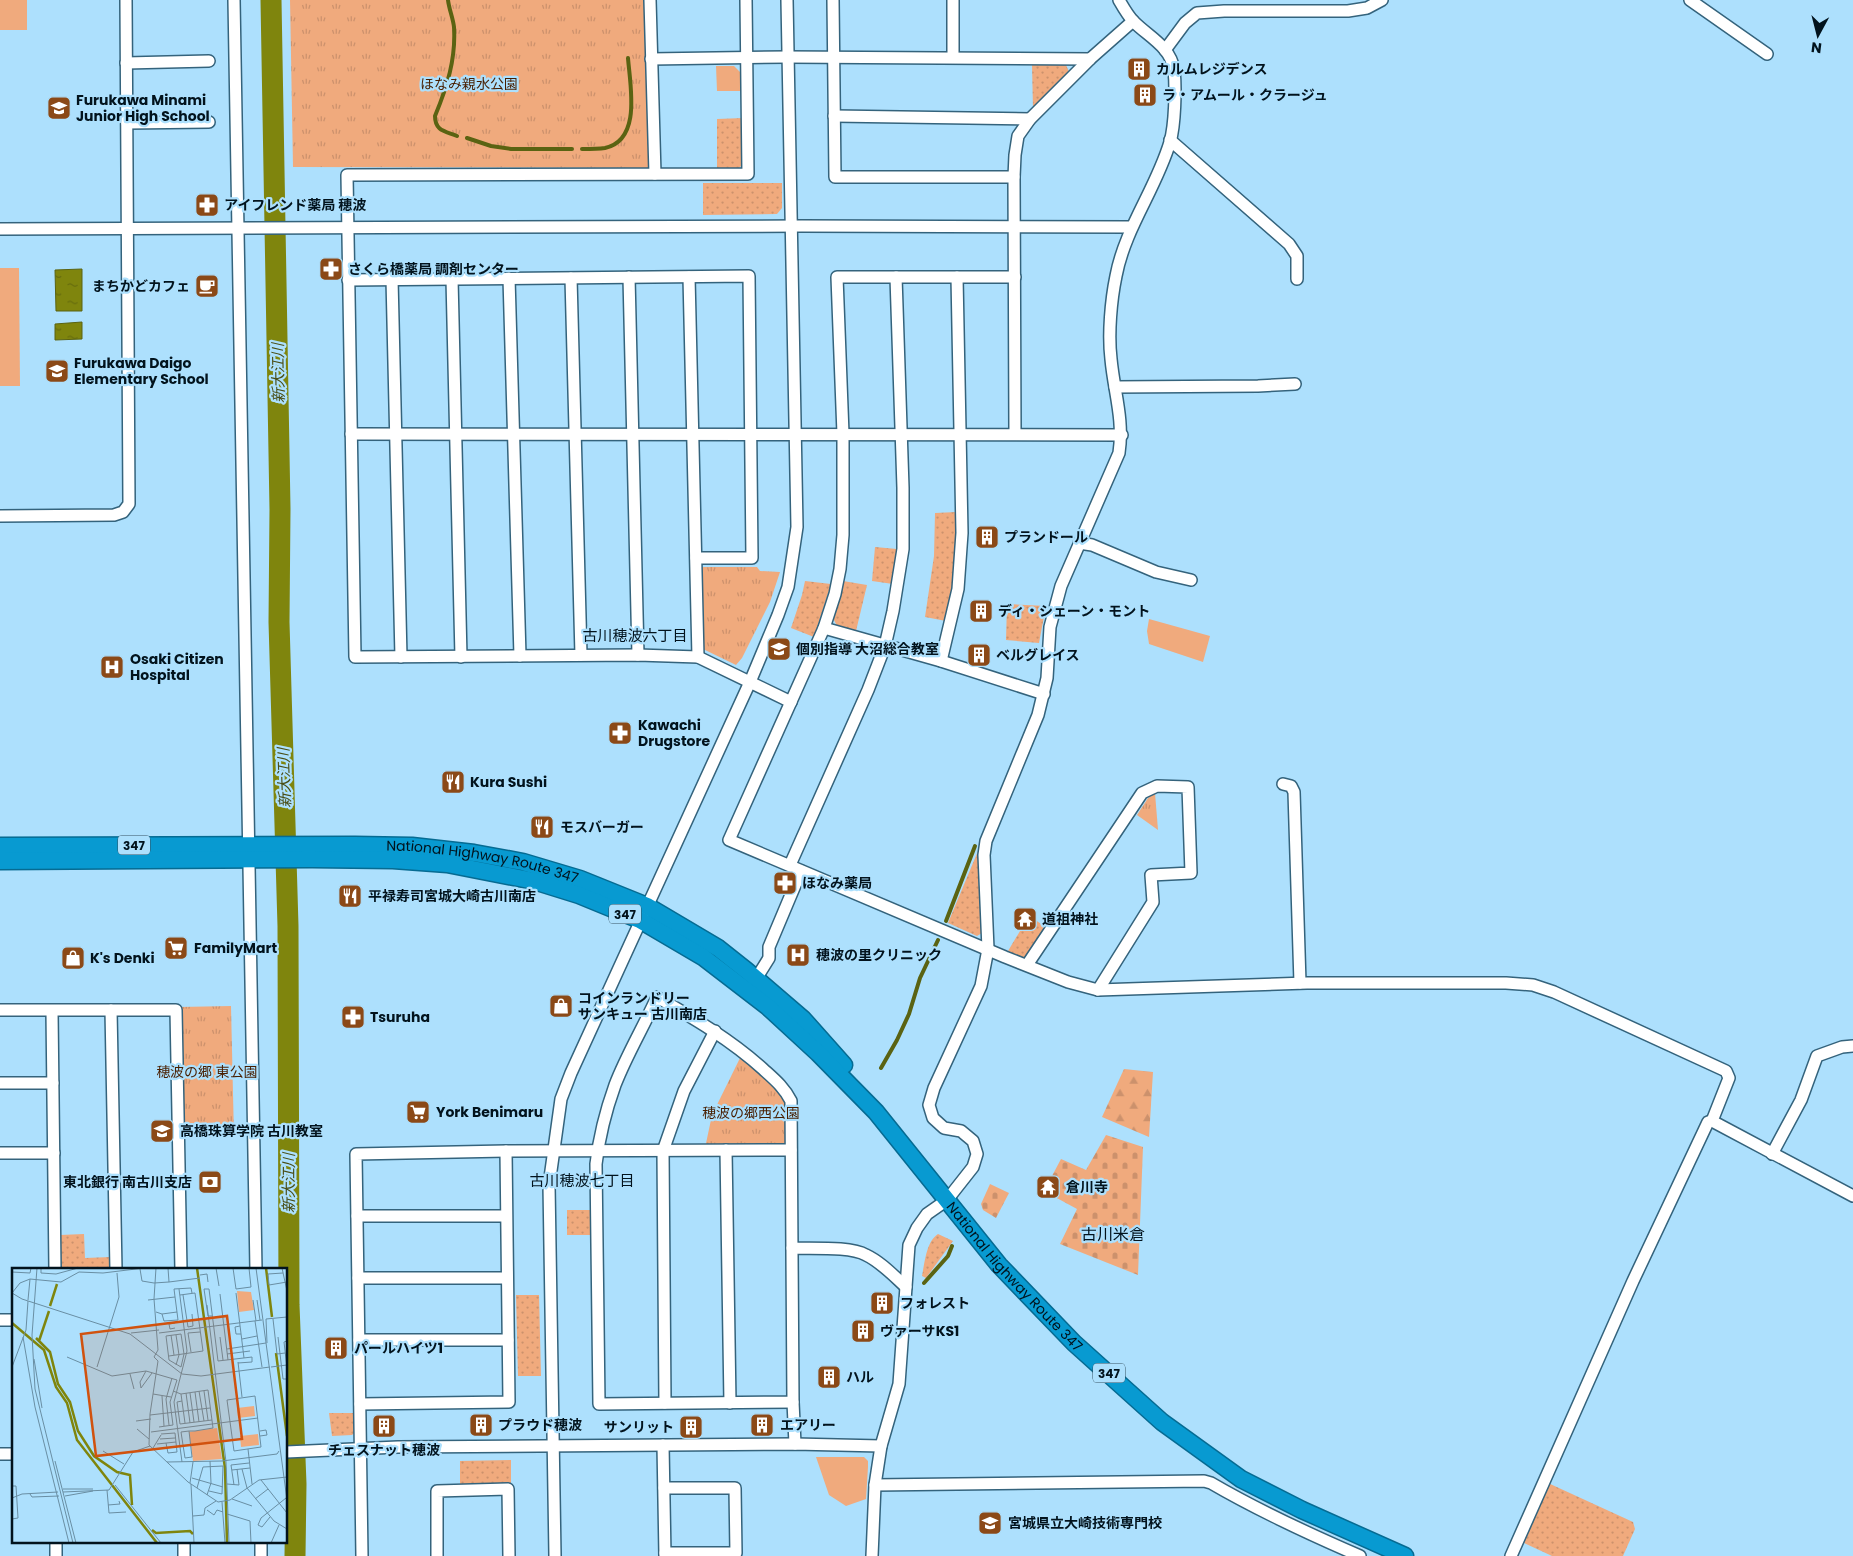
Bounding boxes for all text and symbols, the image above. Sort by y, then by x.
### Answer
north arrow [1793,10,1843,60]
text: N [1810,37,1823,58]
building icon: カルムレジデンス [1126,56,1152,82]
place label: カルムレジデンス [1156,59,1267,79]
park label: ほなみ親水公園 [420,74,518,94]
building icon: ラ・アムール・クラージュ [1132,82,1158,108]
place label: ラ・アムール・クラージュ [1162,85,1328,105]
place label: Furukawa Minami Junior High School [76,90,210,126]
school or university icon: Furukawa Minami Junior High School [46,95,72,121]
pharmacy icon: アイフレンド薬局 穂波 [194,192,220,218]
place label: アイフレンド薬局 穂波 [224,195,366,215]
pharmacy icon: さくら橋薬局 調剤センター [318,256,344,282]
place label: さくら橋薬局 調剤センター [348,259,519,279]
cafe icon: まちかどカフェ [194,273,220,299]
place label: まちかどカフェ [92,276,190,296]
water label: 新大江川 [267,341,289,403]
place label: Furukawa Daigo Elementary School [74,353,209,389]
school or university icon: Furukawa Daigo Elementary School [44,358,70,384]
building icon: プランドール [974,524,1000,550]
place label: プランドール [1004,527,1088,547]
building icon: ディ・シェーン・モント [968,598,994,624]
place label: ディ・シェーン・モント [998,601,1150,621]
district label: 古川穂波六丁目 [582,625,688,646]
school or university icon: 個別指導 大沼総合教室 [766,636,792,662]
place label: 個別指導 大沼総合教室 [796,639,939,659]
building icon: ベルグレイス [966,642,992,668]
place label: ベルグレイス [996,645,1080,665]
place label: Osaki Citizen Hospital [130,649,224,685]
hospital icon: Osaki Citizen Hospital [99,654,125,680]
place label: Kawachi Drugstore [638,715,711,751]
pharmacy icon: Kawachi Drugstore [607,720,633,746]
water label: 新大江川 [272,746,296,808]
restaurant icon: Kura Sushi [440,769,466,795]
place label: Kura Sushi [470,772,547,792]
restaurant icon: モスバーガー [529,814,555,840]
place label: モスバーガー [560,817,644,837]
road number: 347 [118,836,150,854]
street label: National Highway Route 347 [386,836,581,888]
pharmacy icon: ほなみ薬局 [772,870,798,896]
place label: ほなみ薬局 [802,873,872,893]
restaurant icon: 平禄寿司宮城大崎古川南店 [337,883,363,909]
place label: 平禄寿司宮城大崎古川南店 [368,886,536,906]
road number: 347 [609,904,641,924]
temple icon: 道祖神社 [1012,906,1038,932]
place label: 道祖神社 [1042,909,1098,929]
supermarket icon: FamilyMart [163,935,189,961]
place label: FamilyMart [194,938,277,958]
hospital icon: 穂波の里クリニック [785,942,811,968]
shop icon: K's Denki [60,945,86,971]
place label: 穂波の里クリニック [816,945,942,965]
place label: K's Denki [90,948,155,968]
place label: コインランドリー サンキュー 古川南店 [578,988,707,1024]
shop icon: コインランドリー サンキュー 古川南店 [548,993,574,1019]
pharmacy icon: Tsuruha [340,1004,366,1030]
place label: Tsuruha [370,1007,430,1027]
park label: 穂波の郷 東公園 [156,1062,258,1082]
supermarket icon: York Benimaru [405,1099,431,1125]
place label: York Benimaru [436,1102,543,1122]
park label: 穂波の郷西公園 [702,1103,800,1123]
school or university icon: 高橋珠算学院 古川教室 [149,1118,175,1144]
place label: 高橋珠算学院 古川教室 [180,1121,323,1141]
water label: 新大江川 [278,1151,299,1213]
bank icon: 東北銀行 南古川支店 [197,1169,223,1195]
district label: 古川穂波七丁目 [529,1170,635,1191]
place label: 東北銀行 南古川支店 [63,1172,192,1192]
temple icon: 倉川寺 [1035,1174,1061,1200]
place label: 倉川寺 [1066,1177,1108,1197]
street label: National Highway Route 347 [942,1197,1087,1356]
district label: 古川米倉 [1081,1223,1145,1246]
inset map [12,1268,288,1544]
building icon: フォレスト [869,1290,895,1316]
place label: フォレスト [900,1293,970,1313]
building icon: ヴァーサKS1 [850,1318,876,1344]
place label: ヴァーサKS1 [880,1321,959,1341]
building icon: パールハイツ1 [323,1335,349,1361]
place label: パールハイツ1 [354,1338,443,1358]
building icon: ハル [816,1364,842,1390]
road number: 347 [1093,1364,1125,1382]
place label: ハル [846,1367,874,1387]
building icon: プラウド穂波 [468,1412,494,1438]
building icon: エアリー [749,1412,775,1438]
building icon: チェスナット穂波 [371,1413,397,1439]
building icon: サンリット [678,1414,704,1440]
place label: プラウド穂波 [498,1415,582,1435]
place label: エアリー [780,1415,836,1435]
place label: サンリット [604,1417,674,1437]
place label: チェスナット穂波 [328,1440,440,1460]
school or university icon: 宮城県立大崎技術専門校 [977,1510,1003,1536]
place label: 宮城県立大崎技術専門校 [1008,1513,1162,1533]

